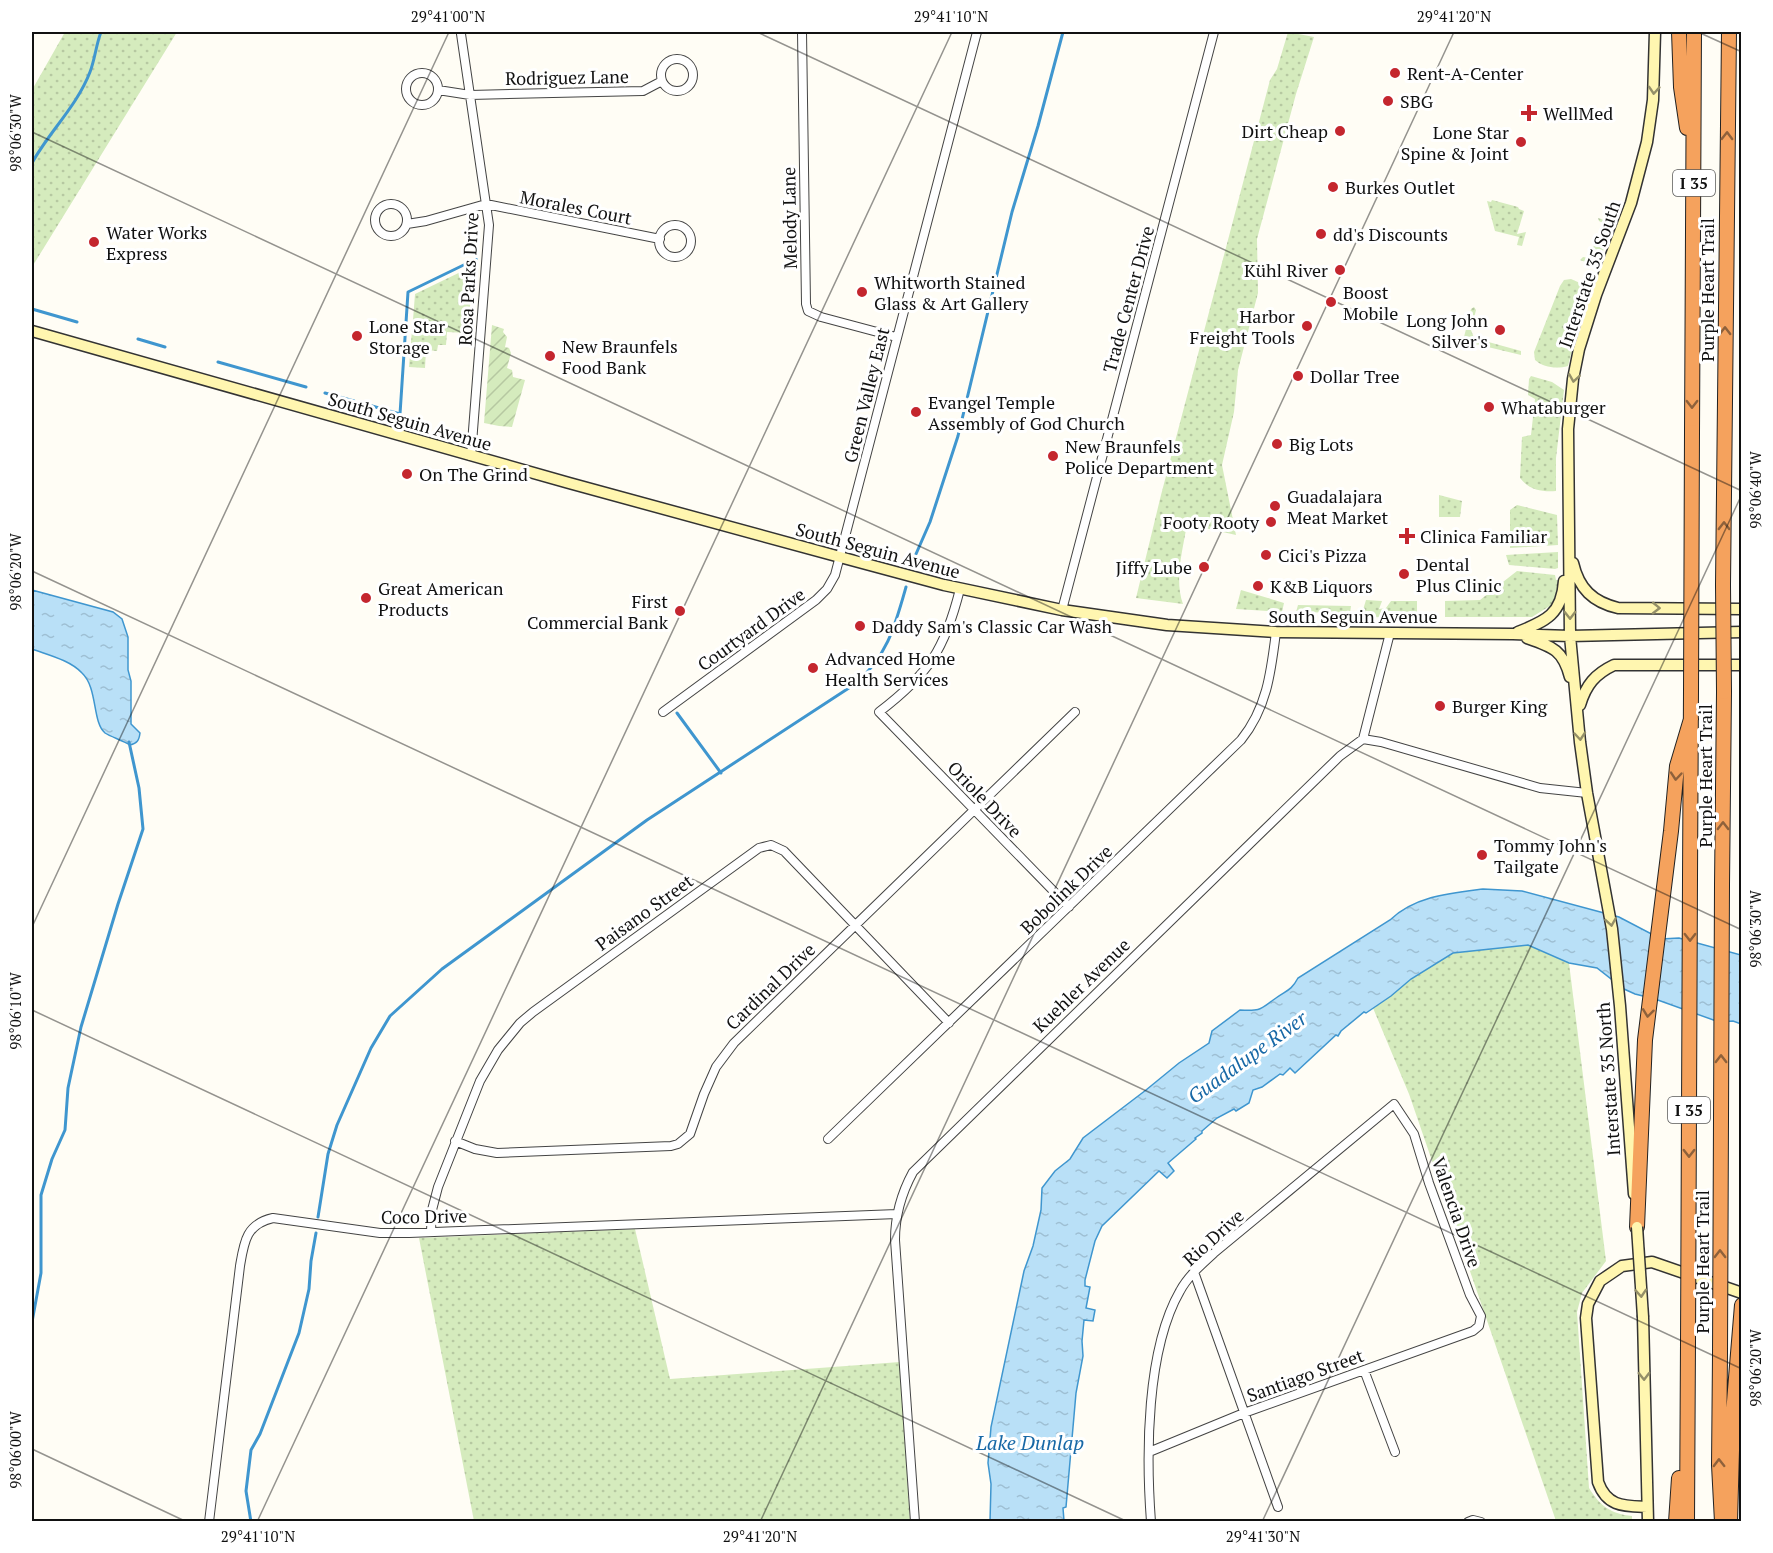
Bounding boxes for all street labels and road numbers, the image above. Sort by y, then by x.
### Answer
street label: Rodriguez Lane [505,64,629,90]
street label: Melody Lane [776,167,802,269]
road number: I 35 [1673,170,1715,196]
street label: Morales Court [518,184,634,230]
street label: Interstate 35 South [1553,197,1626,351]
street label: Rosa Parks Drive [453,212,483,346]
street label: Purple Heart Trail [1695,218,1719,362]
street label: Trade Center Drive [1097,223,1159,375]
street label: Green Valley East [838,324,895,465]
street label: South Seguin Avenue [325,386,495,456]
street label: South Seguin Avenue [793,517,963,583]
street label: Courtyard Drive [692,582,810,676]
street label: South Seguin Avenue [1268,604,1438,628]
street label: Purple Heart Trail [1693,704,1717,848]
street label: Oriole Drive [943,756,1027,842]
street label: Bobolink Drive [1015,839,1117,939]
street label: Paisano Street [590,868,698,956]
street label: Kuehler Avenue [1027,933,1135,1037]
street label: Cardinal Drive [720,937,820,1035]
street label: Interstate 35 North [1591,1001,1625,1157]
road number: I 35 [1668,1097,1710,1123]
street label: Valencia Drive [1427,1154,1487,1270]
street label: Purple Heart Trail [1690,1190,1714,1334]
street label: Coco Drive [381,1203,467,1229]
street label: Rio Drive [1177,1203,1249,1271]
street label: Santiago Street [1243,1343,1367,1407]

